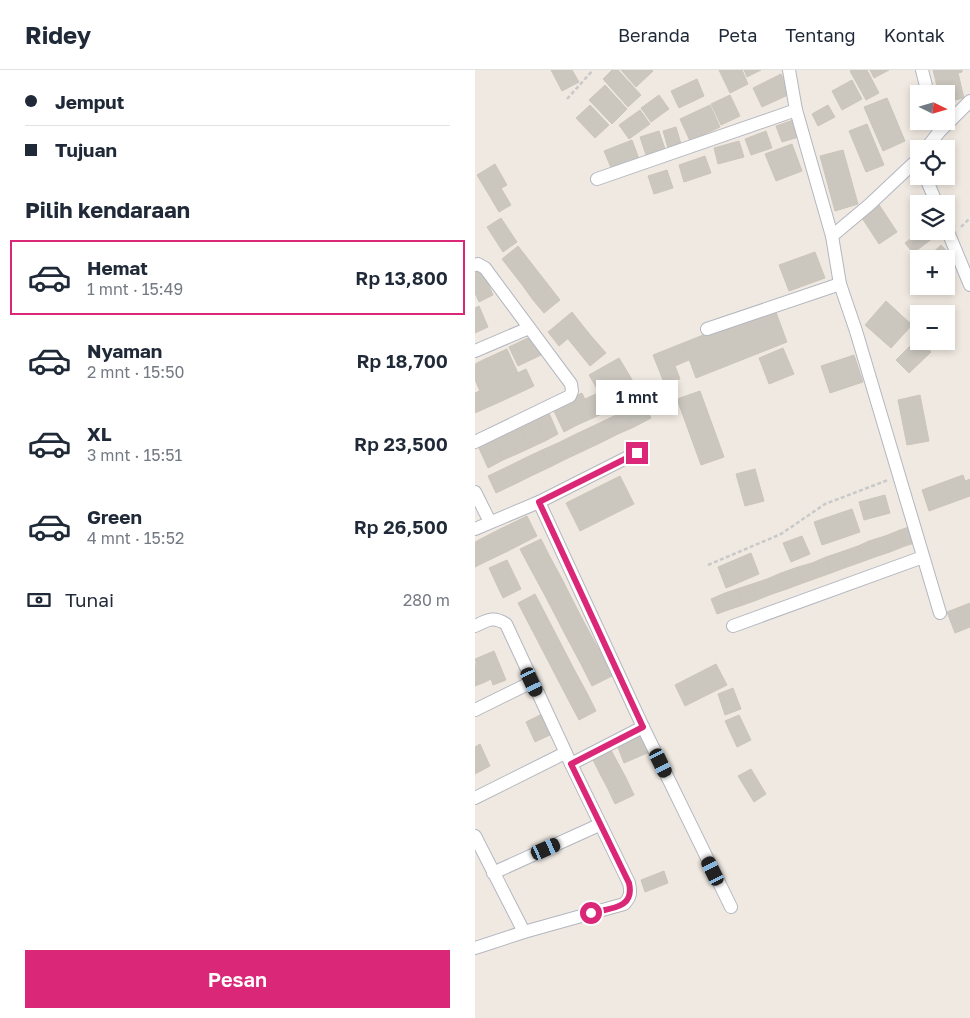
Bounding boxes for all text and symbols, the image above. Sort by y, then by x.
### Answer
text: Ridey [25,20,91,49]
text: Beranda [618,24,690,46]
text: Peta [718,24,757,46]
text: Tentang [785,24,856,46]
text: Kontak [884,24,945,46]
north arrow [910,85,955,130]
map controls [910,85,955,350]
text: Jemput [55,90,124,113]
text: Tujuan [55,138,117,161]
button: locate [910,140,955,185]
button: layers [910,195,955,240]
text: Pilih kendaraan [25,196,190,223]
button: + [910,250,955,295]
icon: car [27,255,72,300]
text: Hemat [87,256,148,279]
text: Rp 13,800 [355,266,448,289]
text: 1 mnt · 15:49 [87,279,183,299]
button: − [910,305,955,350]
icon: car [27,338,72,383]
text: Nyaman [87,339,162,362]
text: Rp 18,700 [356,349,448,372]
text: 2 mnt · 15:50 [87,362,184,382]
callout: 1 mnt [596,380,678,416]
text: 1 mnt [616,387,658,407]
icon: car [27,421,72,466]
text: XL [87,422,112,445]
text: Rp 23,500 [354,432,448,455]
route end [626,442,648,464]
text: 3 mnt · 15:51 [87,445,182,465]
icon: car [27,504,72,549]
text: Green [87,505,142,528]
text: Rp 26,500 [354,515,448,538]
text: 4 mnt · 15:52 [87,528,184,548]
icon: cash [25,586,53,614]
text: Tunai [65,588,114,611]
text: 280 m [403,590,450,610]
car [518,665,545,699]
car [647,746,674,780]
car [529,836,562,862]
car [699,854,726,888]
route start [580,902,602,924]
button: Pesan [25,950,450,1008]

